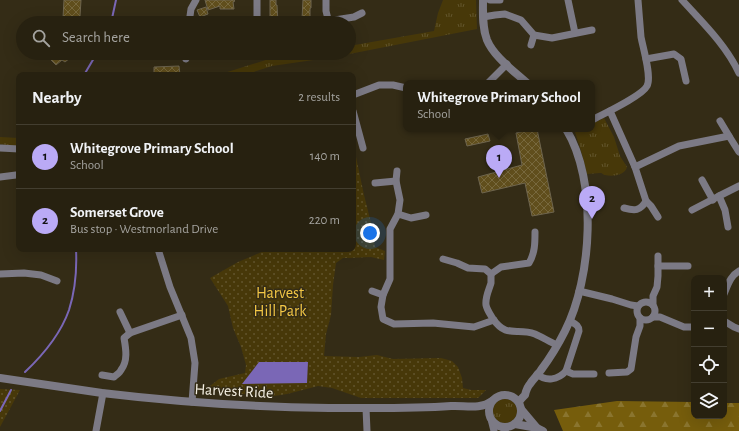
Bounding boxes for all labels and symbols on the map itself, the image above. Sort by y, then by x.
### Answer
pin: 1 [486,145,512,178]
pin: 2 [579,186,605,219]
your location [360,223,380,243]
park label: Harvest Hill Park [254,285,307,319]
street label: Harvest Ride [194,381,274,401]

